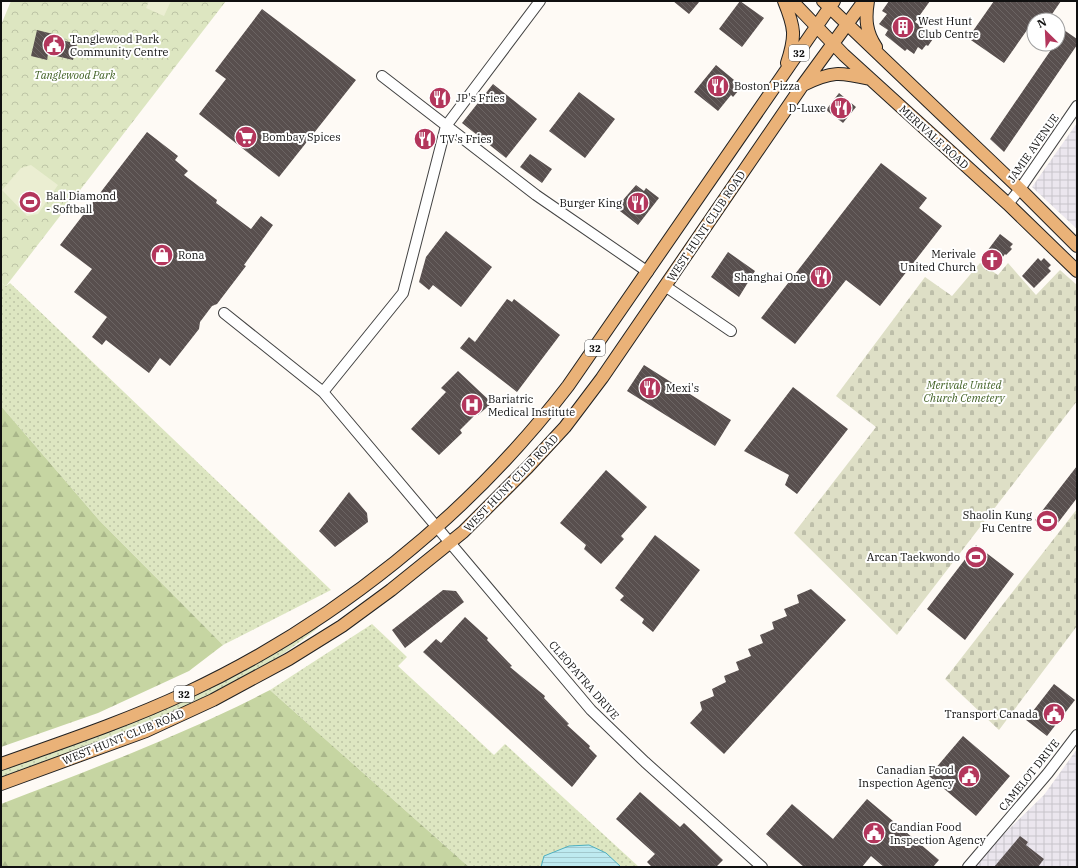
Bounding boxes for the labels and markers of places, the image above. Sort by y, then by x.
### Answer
building icon: West Hunt Club Centre [890,14,916,40]
place label: West Hunt Club Centre [918,14,979,41]
public building icon: Tanglewood Park Community Centre [41,32,67,58]
place label: Tanglewood Park Community Centre [70,32,169,59]
restaurant icon: Boston Pizza [705,73,731,99]
place label: Boston Pizza [734,79,800,93]
restaurant icon: JP's Fries [427,85,453,111]
place label: JP's Fries [456,91,505,105]
restaurant icon: D-Luxe [828,95,854,121]
place label: D-Luxe [789,101,826,115]
supermarket icon: Bombay Spices [233,124,259,150]
restaurant icon: TV's Fries [412,126,438,152]
place label: Bombay Spices [262,130,341,144]
place label: TV's Fries [440,132,492,146]
sports icon: Ball Diamond - Softball [17,189,43,215]
place label: Ball Diamond - Softball [46,189,116,216]
restaurant icon: Burger King [625,190,651,216]
place label: Burger King [560,196,622,210]
shop icon: Rona [149,242,175,268]
place label: Merivale United Church [900,247,976,274]
church icon: Merivale United Church [979,247,1005,273]
place label: Rona [178,248,204,262]
restaurant icon: Shanghai One [808,264,834,290]
place label: Shanghai One [734,270,806,284]
restaurant icon: Mexi's [637,375,663,401]
place label: Mexi's [666,381,699,395]
hospital icon: Bariatric Medical Institute [459,392,485,418]
place label: Bariatric Medical Institute [488,392,575,419]
place label: Shaolin Kung Fu Centre [963,508,1032,535]
sports icon: Shaolin Kung Fu Centre [1034,508,1060,534]
sports icon: Arcan Taekwondo [963,544,989,570]
place label: Arcan Taekwondo [867,550,960,564]
public building icon: Transport Canada [1041,701,1067,727]
place label: Transport Canada [944,707,1038,721]
place label: Canadian Food Inspection Agency [858,763,954,790]
public building icon: Canadian Food Inspection Agency [956,763,982,789]
public building icon: Candian Food Inspection Agency [861,820,887,846]
place label: Candian Food Inspection Agency [890,820,986,847]

